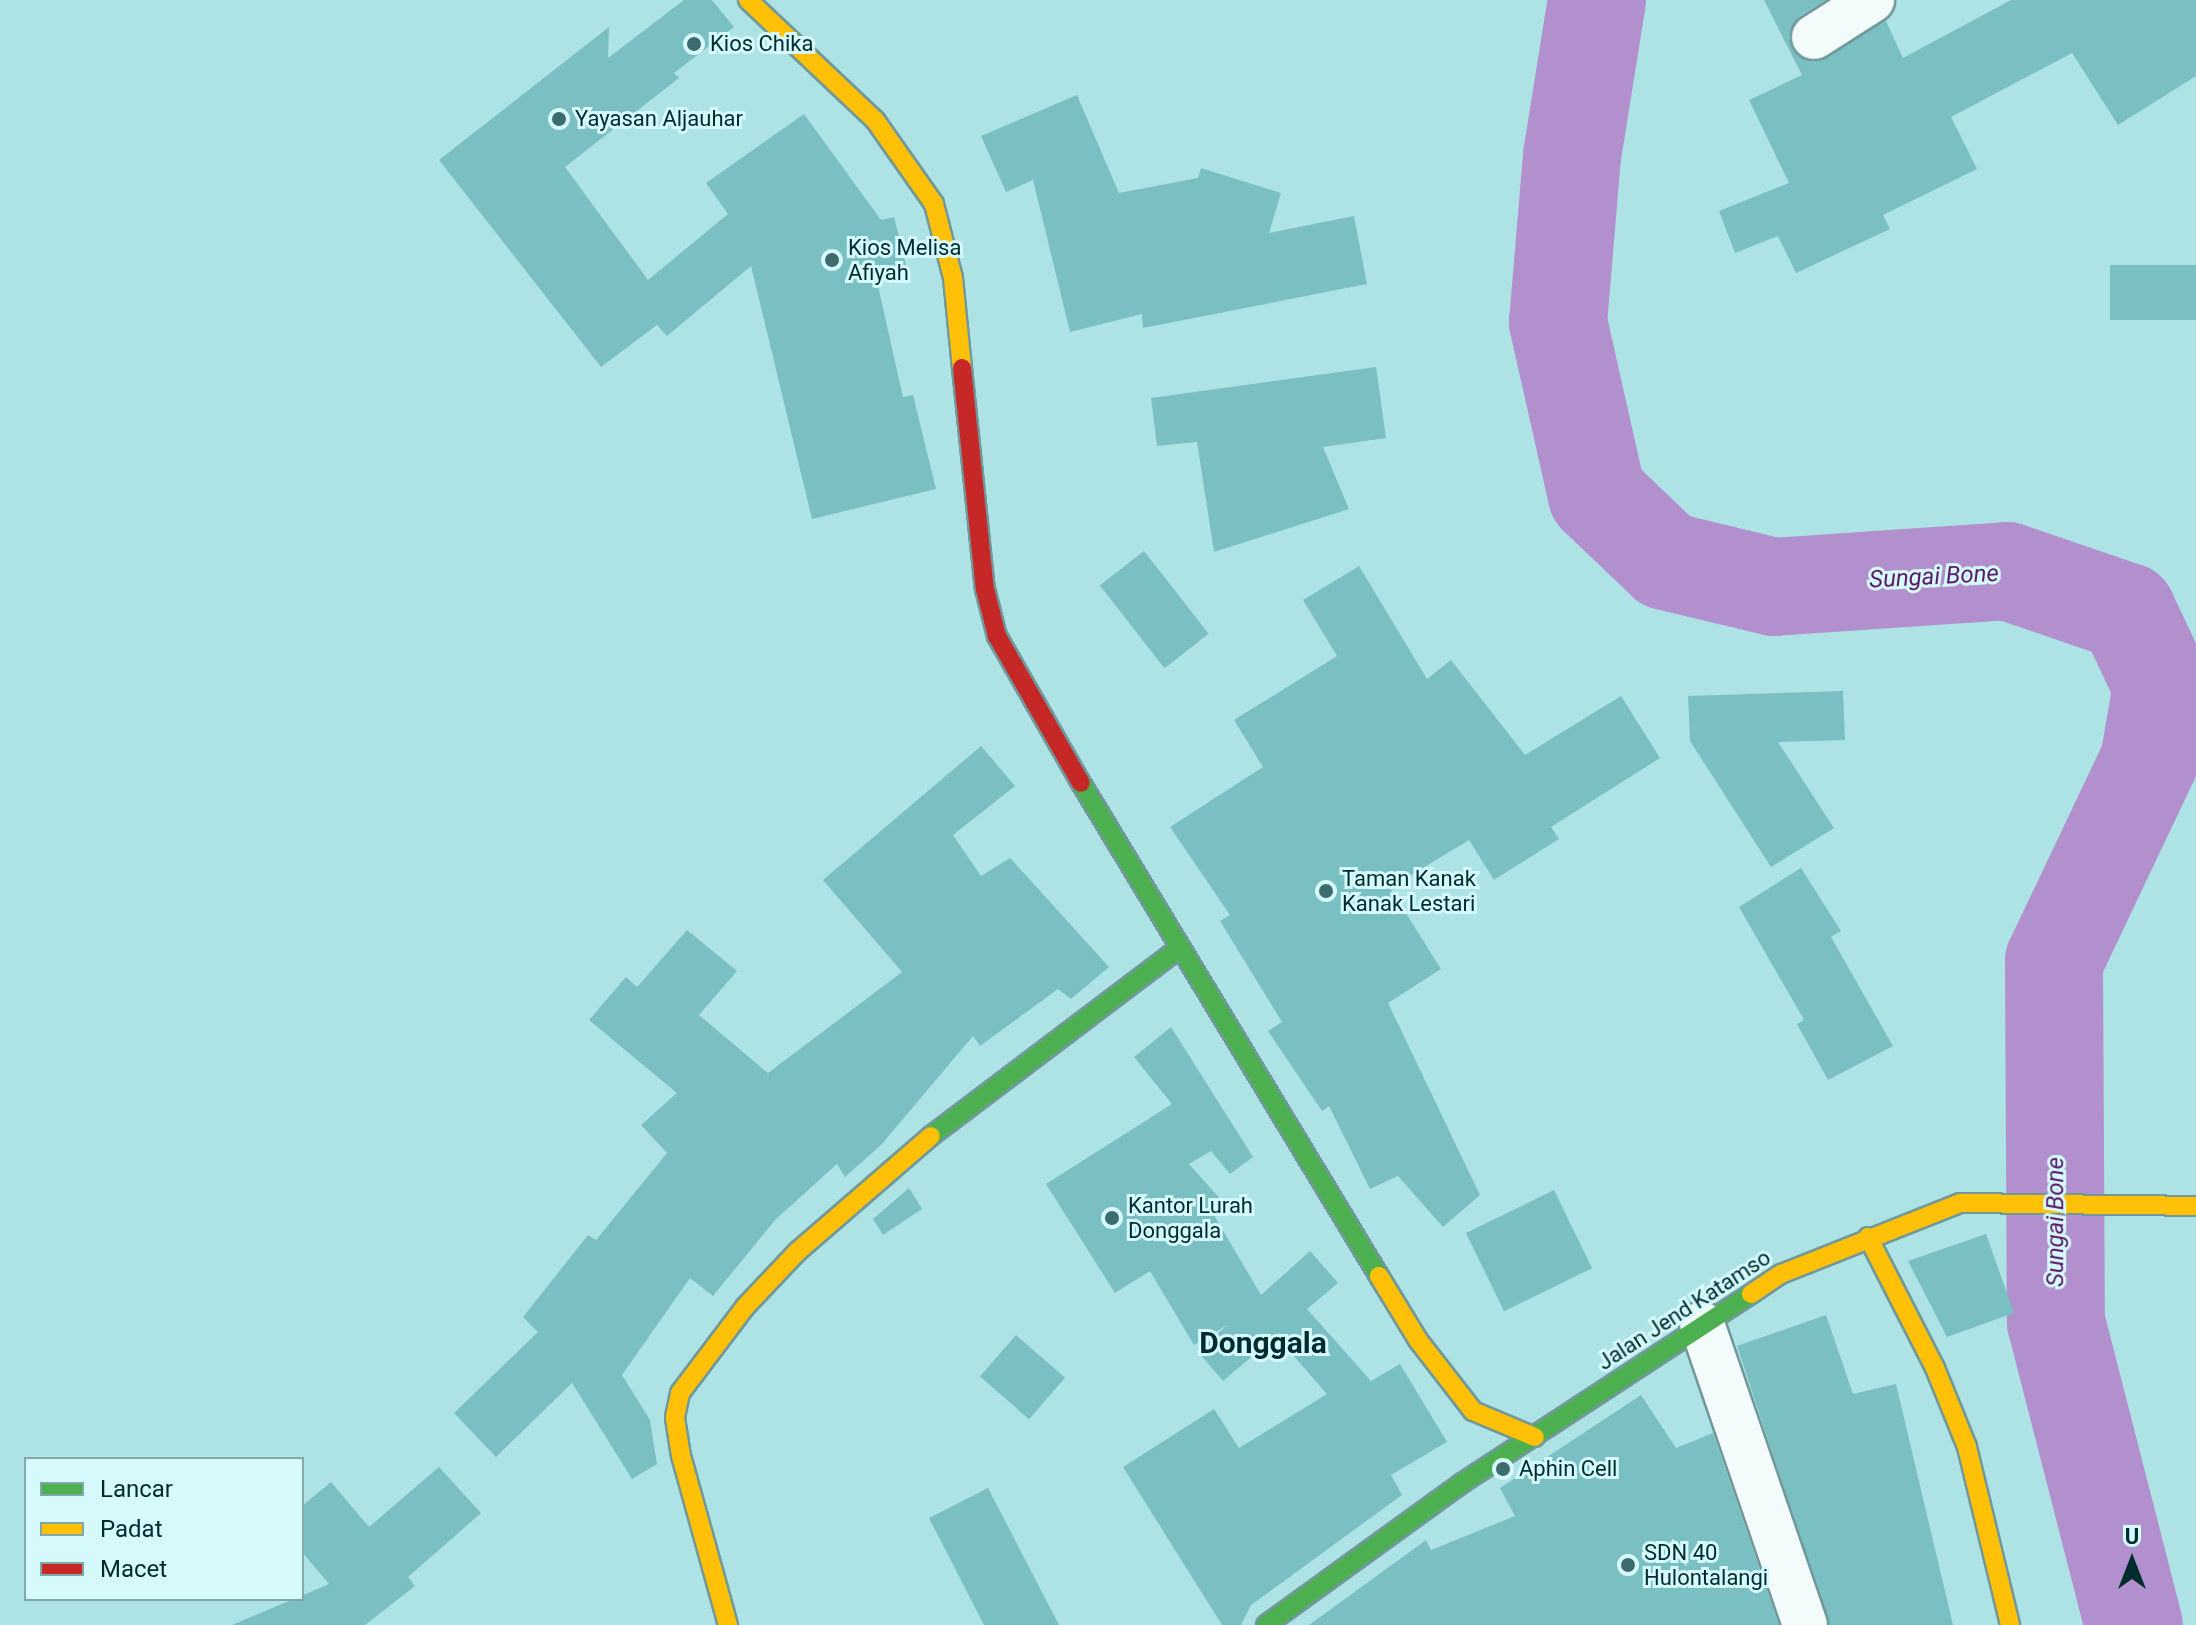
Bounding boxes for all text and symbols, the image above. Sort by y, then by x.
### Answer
place label: Kios Chika [710,31,813,57]
marker: Kios Chika [685,35,703,53]
place label: Yayasan Aljauhar [575,106,743,132]
marker: Yayasan Aljauhar [550,110,568,128]
place label: Kios Melisa Afiyah [848,234,961,286]
marker: Kios Melisa Afiyah [823,251,841,269]
water label: Sungai Bone [1868,559,2000,595]
place label: Taman Kanak Kanak Lestari [1342,865,1476,916]
marker: Taman Kanak Kanak Lestari [1317,882,1335,900]
water label: Sungai Bone [2042,1157,2070,1287]
place label: Kantor Lurah Donggala [1128,1192,1253,1244]
marker: Kantor Lurah Donggala [1103,1209,1121,1227]
street label: Jalan Jend Katamso [1593,1244,1775,1376]
district label: Donggala [1199,1325,1327,1361]
place label: Aphin Cell [1519,1456,1617,1482]
legend [24,1457,304,1601]
marker: Aphin Cell [1494,1460,1512,1478]
text: Lancar [100,1475,173,1503]
text: Padat [100,1515,163,1543]
north arrow [2092,1521,2172,1601]
text: U [2125,1524,2139,1549]
place label: SDN 40 Hulontalangi [1644,1539,1768,1590]
text: Macet [100,1555,167,1583]
marker: SDN 40 Hulontalangi [1619,1556,1637,1574]

